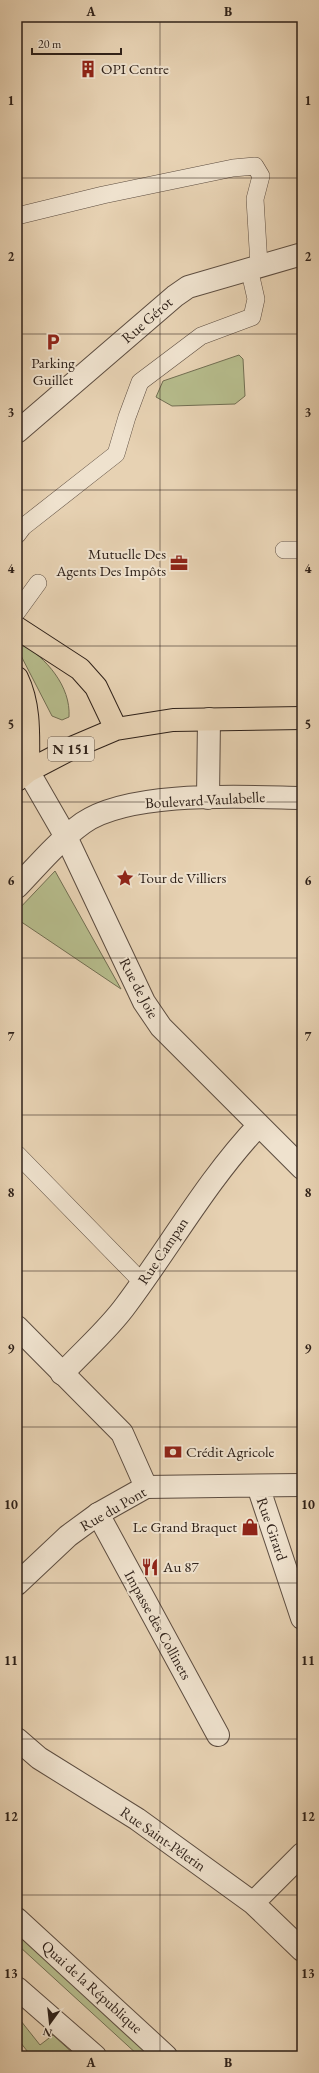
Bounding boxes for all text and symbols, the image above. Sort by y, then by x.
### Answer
text: A [85,3,96,20]
text: B [224,3,232,20]
scale bar [32,30,121,56]
text: 20 m [38,36,62,52]
building icon: OPI Centre [78,59,98,79]
place label: OPI Centre [101,59,169,78]
text: 1 [8,92,15,109]
text: 1 [305,92,312,109]
text: 2 [8,248,15,265]
text: 2 [305,248,312,265]
street label: Rue Gérot [117,292,176,347]
parking icon: Parking Guillet [43,332,63,352]
place label: Parking Guillet [31,353,75,389]
text: 3 [8,404,15,421]
text: 3 [305,404,312,421]
place label: Mutuelle Des Agents Des Impôts [55,544,166,580]
office icon: Mutuelle Des Agents Des Impôts [169,553,189,573]
text: 4 [8,560,15,577]
text: 4 [305,560,312,577]
text: 5 [8,716,14,733]
text: 5 [305,716,311,733]
road number: N 151 [48,737,94,761]
street label: Boulevard Vaulabelle [144,787,266,812]
place icon: Tour de Villiers [115,868,135,888]
place label: Tour de Villiers [138,868,226,887]
text: 6 [8,872,15,889]
text: 6 [305,872,312,889]
street label: Rue de Joie [116,954,163,1021]
text: 7 [8,1028,15,1045]
text: 7 [305,1028,312,1045]
text: 8 [8,1184,15,1201]
text: 8 [305,1184,312,1201]
street label: Rue Campan [133,1213,192,1288]
text: 9 [8,1340,15,1357]
text: 9 [305,1340,312,1357]
bank icon: Crédit Agricole [163,1442,183,1462]
place label: Crédit Agricole [186,1442,275,1461]
street label: Rue du Pont [76,1482,150,1535]
street label: Rue Girard [253,1495,292,1563]
text: 10 [4,1496,18,1513]
text: 10 [301,1496,315,1513]
place label: Le Grand Braquet [133,1517,237,1536]
shop icon: Le Grand Braquet [240,1517,260,1537]
restaurant icon: Au 87 [140,1557,160,1577]
place label: Au 87 [162,1557,199,1576]
street label: Impasse des Collinets [121,1567,196,1683]
text: 11 [4,1652,18,1669]
text: 11 [301,1652,315,1669]
street label: Rue Saint-Pélerin [117,1802,210,1875]
text: 12 [4,1808,18,1825]
text: 12 [301,1808,315,1825]
street label: Quai de la République [38,1936,147,2037]
text: 13 [4,1965,18,1982]
text: 13 [301,1965,315,1982]
north arrow [30,2003,70,2043]
text: N [41,2025,54,2041]
text: A [85,2054,96,2071]
text: B [224,2054,232,2071]

